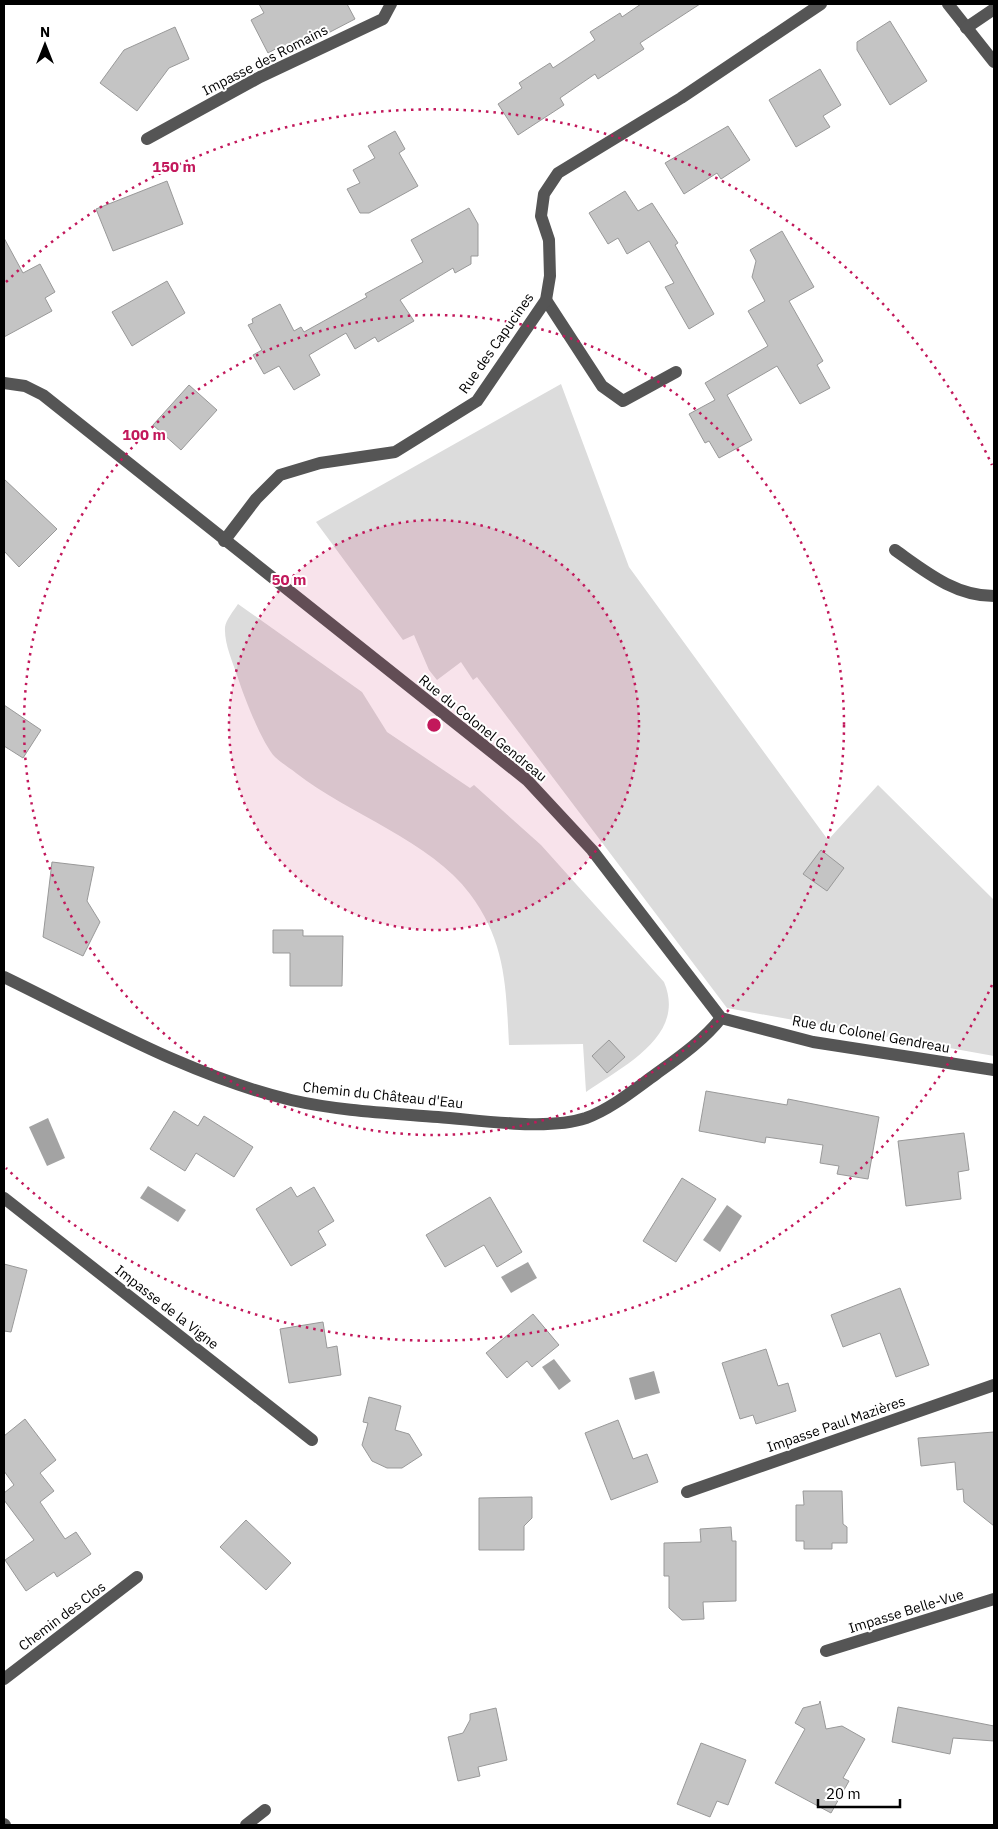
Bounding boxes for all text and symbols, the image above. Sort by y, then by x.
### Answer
north arrow [20,20,70,70]
street label: Impasse des Romains [199,20,331,99]
text: N [40,23,50,41]
text: 150 m [152,157,196,176]
street label: Rue des Capucines [454,289,538,397]
text: 100 m [122,425,166,444]
text: 50 m [272,570,306,589]
street label: Rue du Colonel Gendreau [415,671,551,785]
centre of rings [425,716,443,734]
street label: Rue du Colonel Gendreau [791,1011,951,1057]
street label: Chemin du Château d'Eau [302,1078,464,1112]
street label: Impasse de la Vigne [112,1261,223,1353]
street label: Impasse Paul Mazières [765,1392,908,1456]
street label: Chemin des Clos [15,1577,109,1655]
street label: Impasse Belle-Vue [846,1585,966,1637]
scale bar [818,1776,900,1808]
text: 20 m [826,1784,861,1803]

